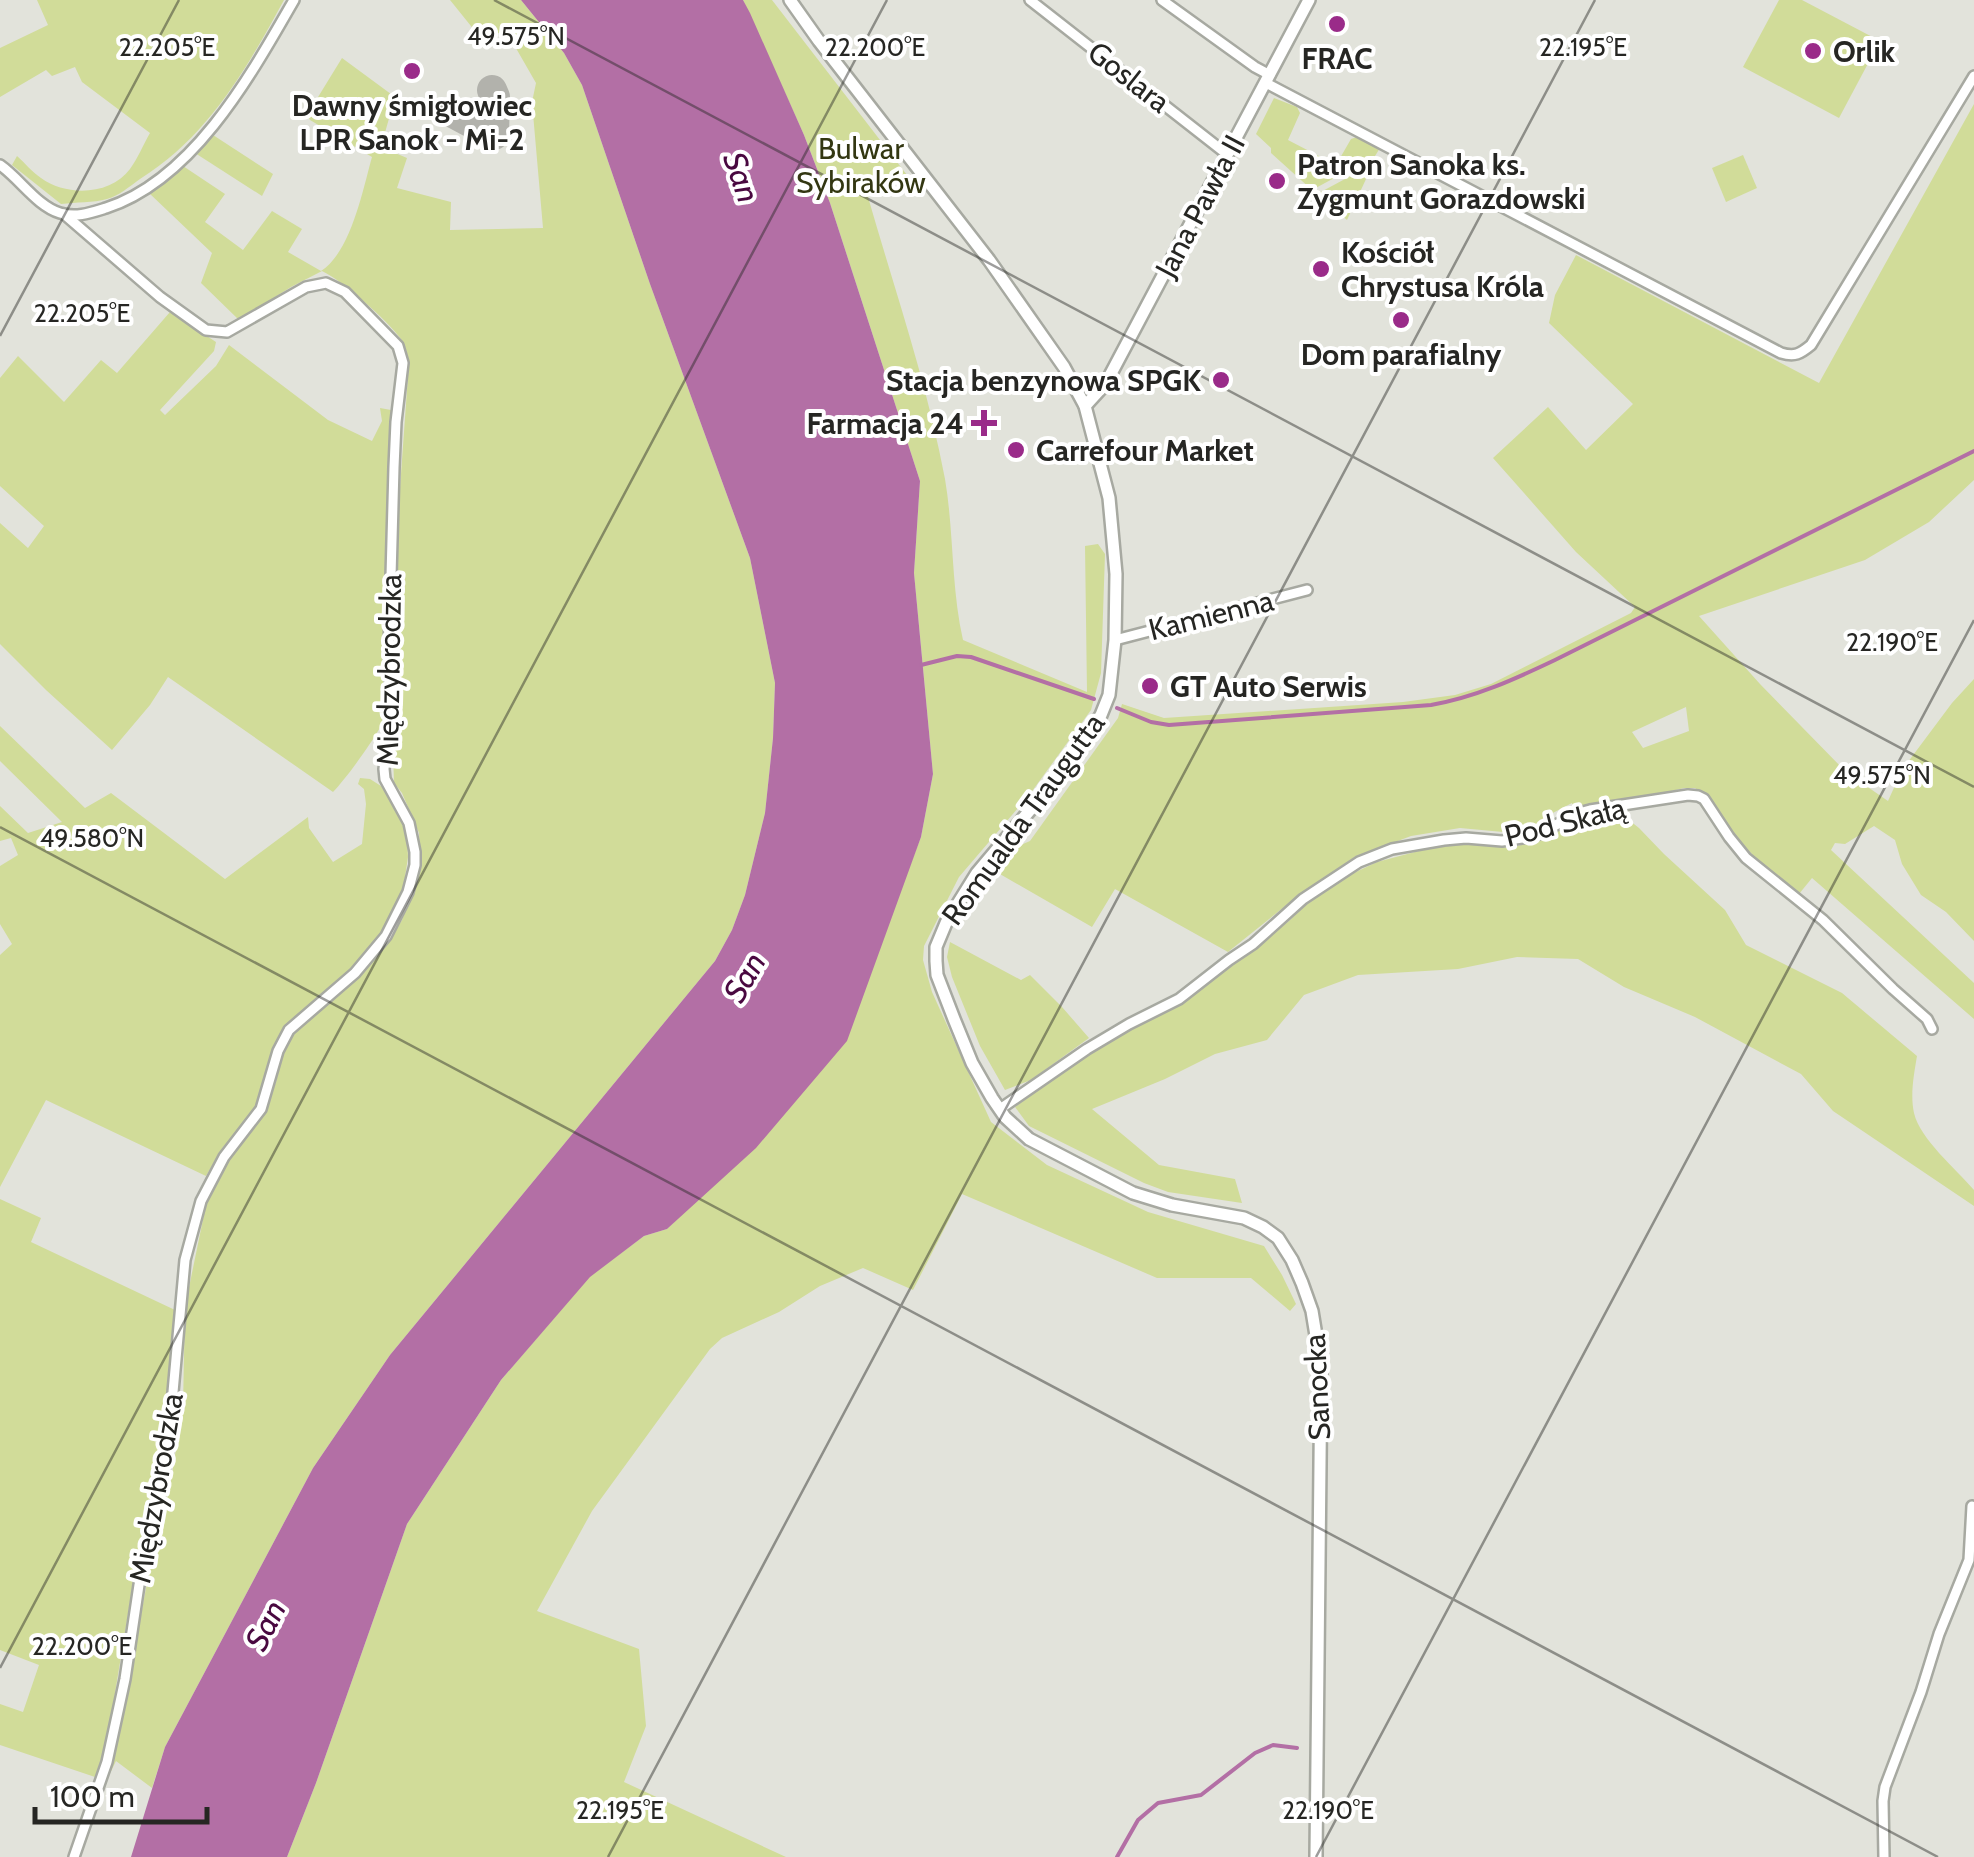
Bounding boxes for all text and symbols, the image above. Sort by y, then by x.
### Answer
marker: FRAC [1326,13,1348,35]
text: 49.575°N [467,21,565,51]
text: 22.205°E [119,32,215,62]
text: 22.200°E [825,32,925,62]
text: 22.195°E [1539,32,1627,62]
street label: Goslara [1081,33,1178,121]
place label: Orlik [1833,33,1896,70]
place label: FRAC [1301,40,1373,77]
marker: Orlik [1802,40,1824,62]
marker: Dawny śmigłowiec LPR Sanok - Mi-2 [401,60,423,82]
place label: Dawny śmigłowiec LPR Sanok - Mi-2 [292,87,532,158]
street label: Jana Pawła II [1147,129,1253,284]
park label: Bulwar Sybiraków [796,130,926,201]
place label: Patron Sanoka ks. Zygmunt Gorazdowski [1297,146,1586,217]
water label: San [715,147,769,207]
marker: Patron Sanoka ks. Zygmunt Gorazdowski [1266,170,1288,192]
place label: Kościół Chrystusa Króla [1341,234,1544,305]
marker: Kościół Chrystusa Króla [1310,258,1332,280]
text: 22.205°E [34,298,130,328]
marker: Dom parafialny [1390,309,1412,331]
place label: Dom parafialny [1301,336,1502,373]
place label: Stacja benzynowa SPGK [886,362,1201,399]
marker: Stacja benzynowa SPGK [1210,369,1232,391]
place label: Farmacja 24 [807,405,964,442]
marker: Farmacja 24 [973,412,995,434]
place label: Carrefour Market [1036,432,1254,469]
marker: Carrefour Market [1005,439,1027,461]
street label: Międzybrodzka [369,573,409,767]
street label: Kamienna [1145,582,1278,648]
text: 22.190°E [1846,627,1938,657]
place label: GT Auto Serwis [1170,668,1367,705]
marker: GT Auto Serwis [1139,675,1161,697]
street label: Romualda Traugutta [934,705,1113,932]
text: 49.575°N [1833,760,1931,790]
street label: Pod Skałą [1501,789,1630,855]
text: 49.580°N [40,823,144,853]
water label: San [714,945,774,1009]
street label: Sanocka [1296,1332,1338,1441]
street label: Międzybrodzka [121,1389,191,1586]
water label: San [236,1593,294,1657]
text: 22.200°E [32,1631,132,1661]
scale bar [35,1762,208,1824]
text: 100 m [50,1778,135,1815]
text: 22.195°E [576,1795,664,1825]
text: 22.190°E [1282,1795,1374,1825]

